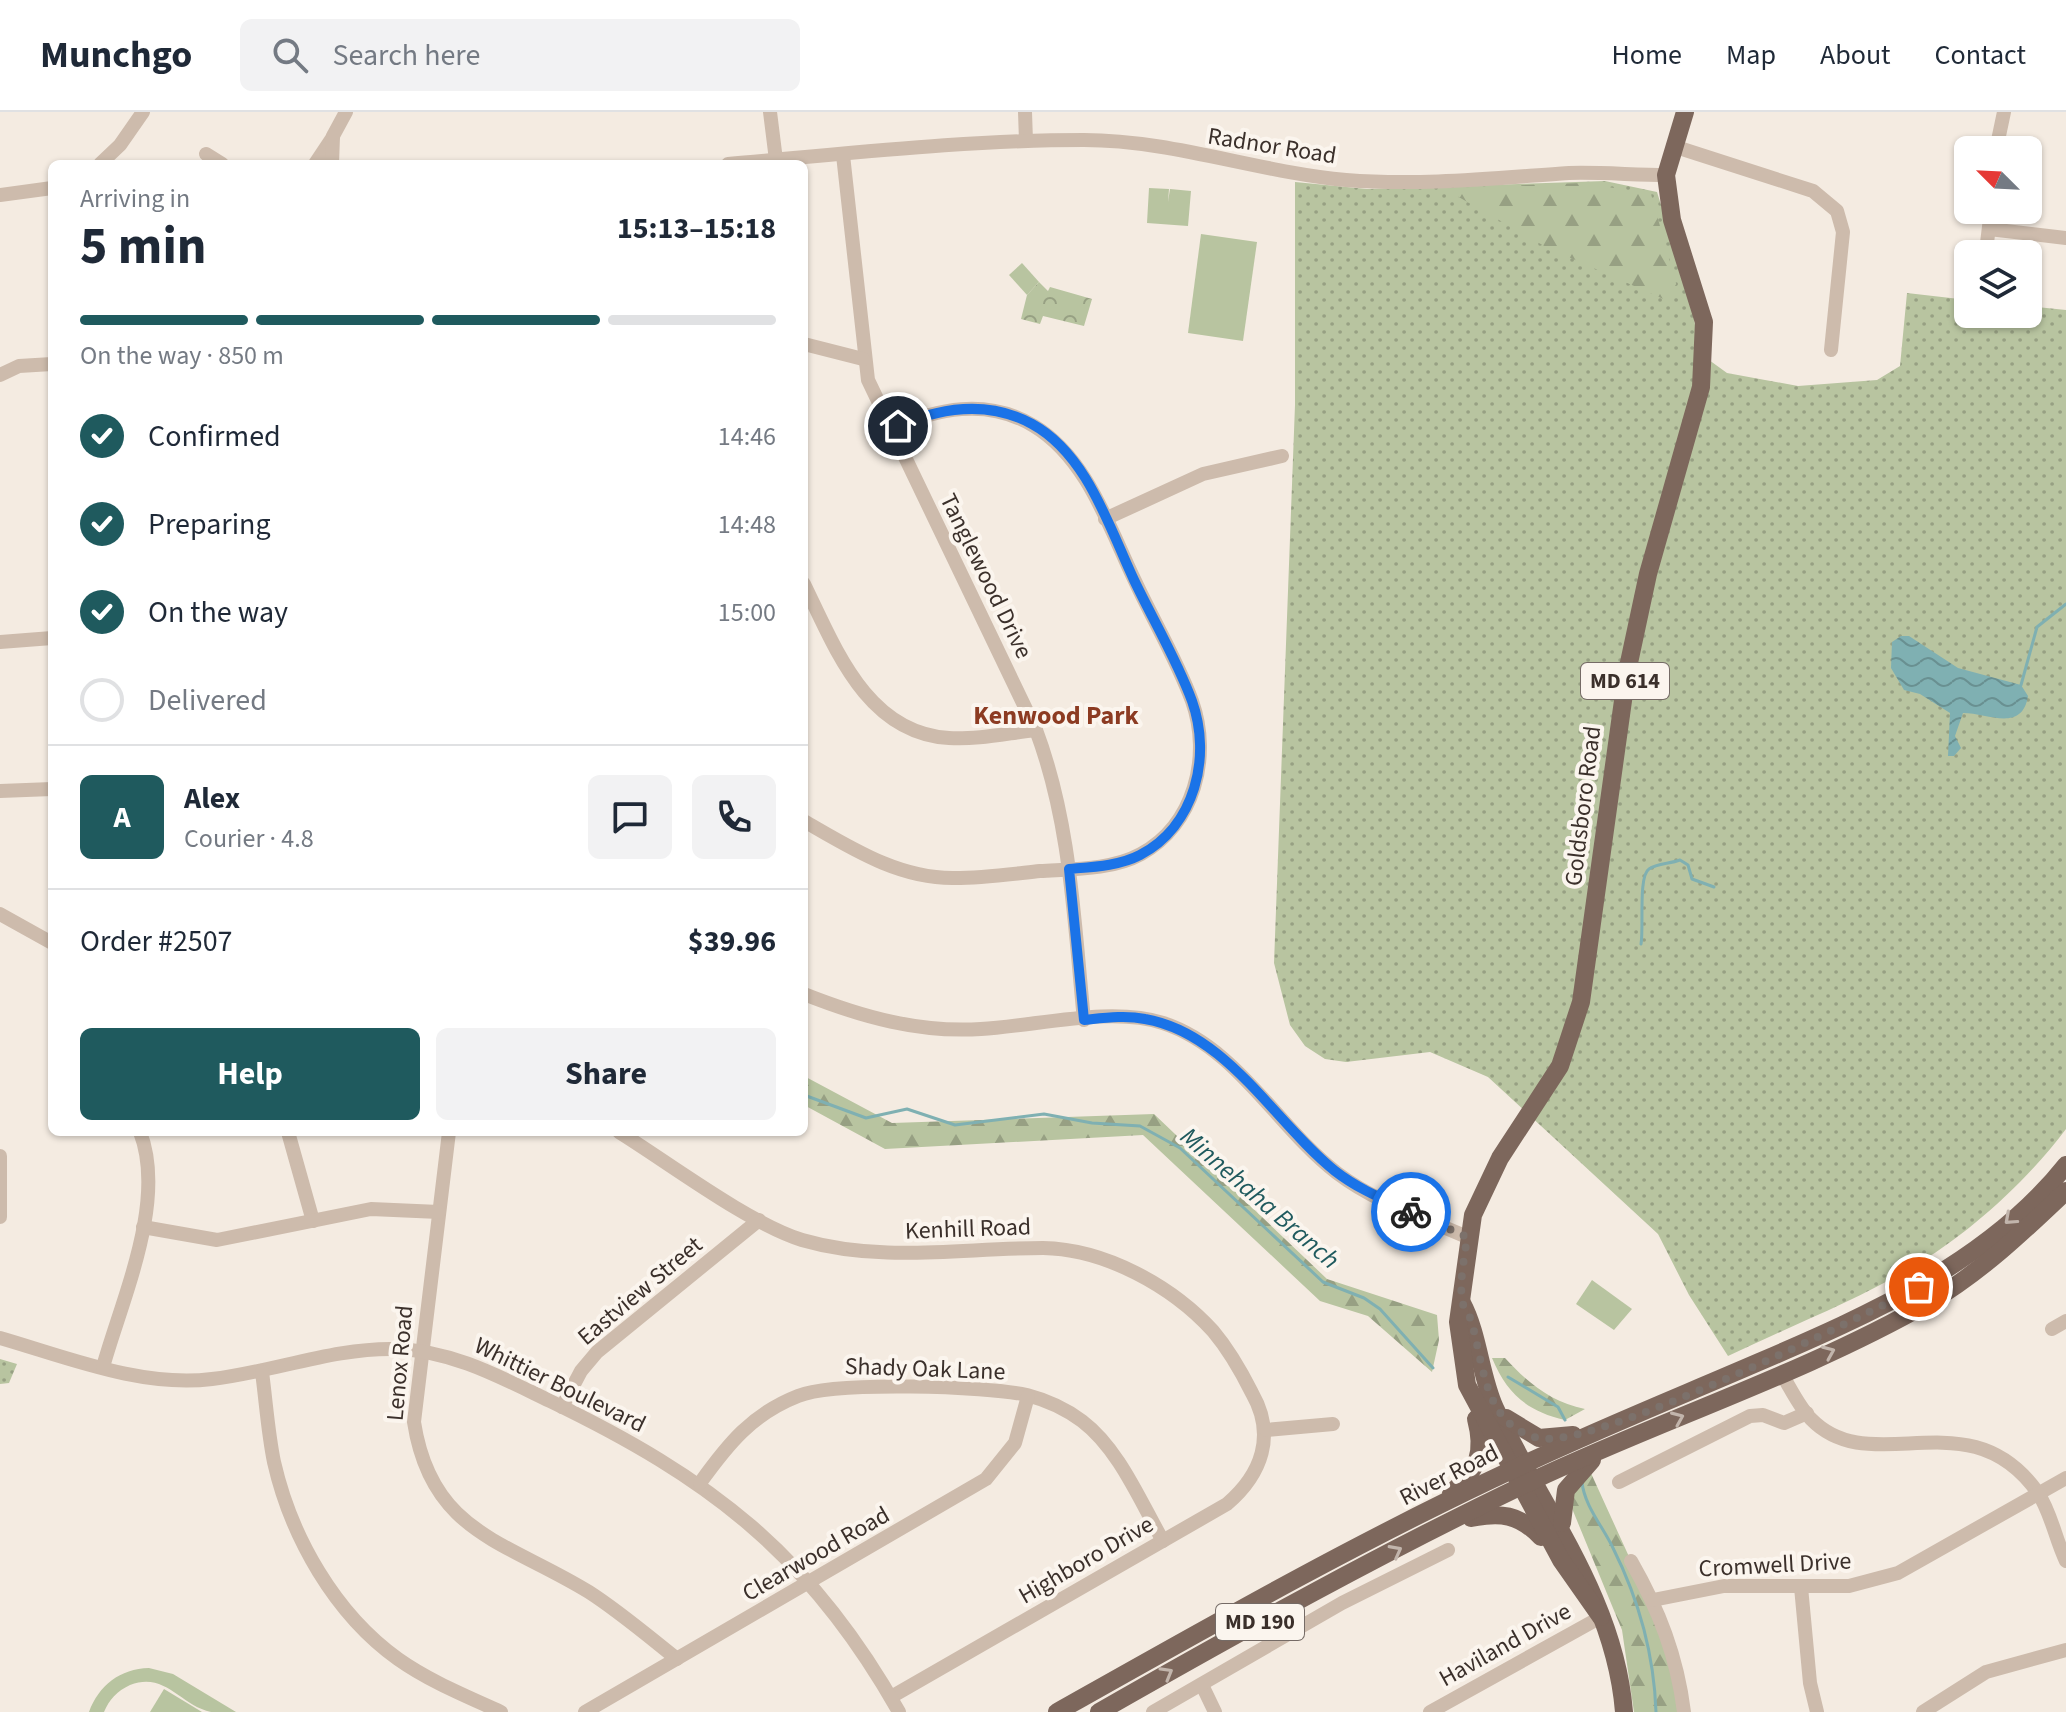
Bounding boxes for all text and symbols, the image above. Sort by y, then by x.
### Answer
search box [240,19,800,91]
text: Munchgo [40,28,192,82]
icon: search [268,33,312,77]
text: Search here [332,34,480,77]
text: Home [1611,35,1682,75]
text: Map [1726,35,1776,75]
text: About [1820,35,1891,75]
text: Contact [1935,35,2026,75]
street label: Radnor Road [1205,119,1339,173]
north arrow [1954,136,2042,224]
map controls [1954,136,2042,328]
text: Arriving in [80,180,190,217]
text: 15:13–15:18 [617,207,776,250]
text: 5 min [80,210,207,284]
button: layers [1954,240,2042,328]
text: On the way · 850 m [80,337,284,374]
pin [864,392,932,460]
icon: home [876,404,920,448]
icon: check [80,414,124,458]
text: Confirmed [148,415,281,458]
text: 14:46 [718,418,776,455]
street label: Tanglewood Drive [931,487,1041,665]
icon: check [80,502,124,546]
text: Preparing [148,503,271,546]
text: 14:48 [718,506,776,543]
icon: check [80,590,124,634]
text: On the way [148,591,288,634]
text: 15:00 [718,594,776,631]
road number: MD 614 [1581,663,1669,699]
text: Delivered [148,679,267,722]
district label: Kenwood Park [973,697,1140,734]
street label: Goldsboro Road [1556,724,1610,888]
button: chat [588,775,672,859]
button: phone [692,775,776,859]
text: Alex [184,777,240,820]
text: A [113,796,131,839]
text: Courier · 4.8 [184,820,314,857]
text: Order #2507 [80,920,233,963]
text: $39.96 [688,920,776,963]
button: Help [80,1028,420,1120]
button: Share [436,1028,776,1120]
water label: Minnehaha Branch [1172,1118,1348,1278]
courier [1371,1172,1451,1252]
icon: bike [1389,1190,1433,1234]
street label: Kenhill Road [904,1209,1032,1249]
one-way arrow [2005,1209,2019,1224]
street label: Eastview Street [570,1228,710,1354]
pin [1885,1253,1953,1321]
icon: bag [1897,1265,1941,1309]
street label: Lenox Road [378,1304,422,1422]
street label: Whittier Boulevard [468,1328,652,1442]
one-way arrow [1821,1346,1835,1362]
street label: Shady Oak Lane [844,1349,1006,1389]
one-way arrow [1670,1411,1684,1427]
street label: River Road [1393,1435,1505,1515]
street label: Clearwood Road [736,1498,896,1610]
street label: Highboro Drive [1012,1507,1160,1613]
street label: Cromwell Drive [1698,1544,1852,1586]
one-way arrow [1388,1545,1403,1560]
street label: Haviland Drive [1433,1594,1577,1696]
road number: MD 190 [1216,1604,1304,1640]
one-way arrow [1158,1667,1173,1683]

